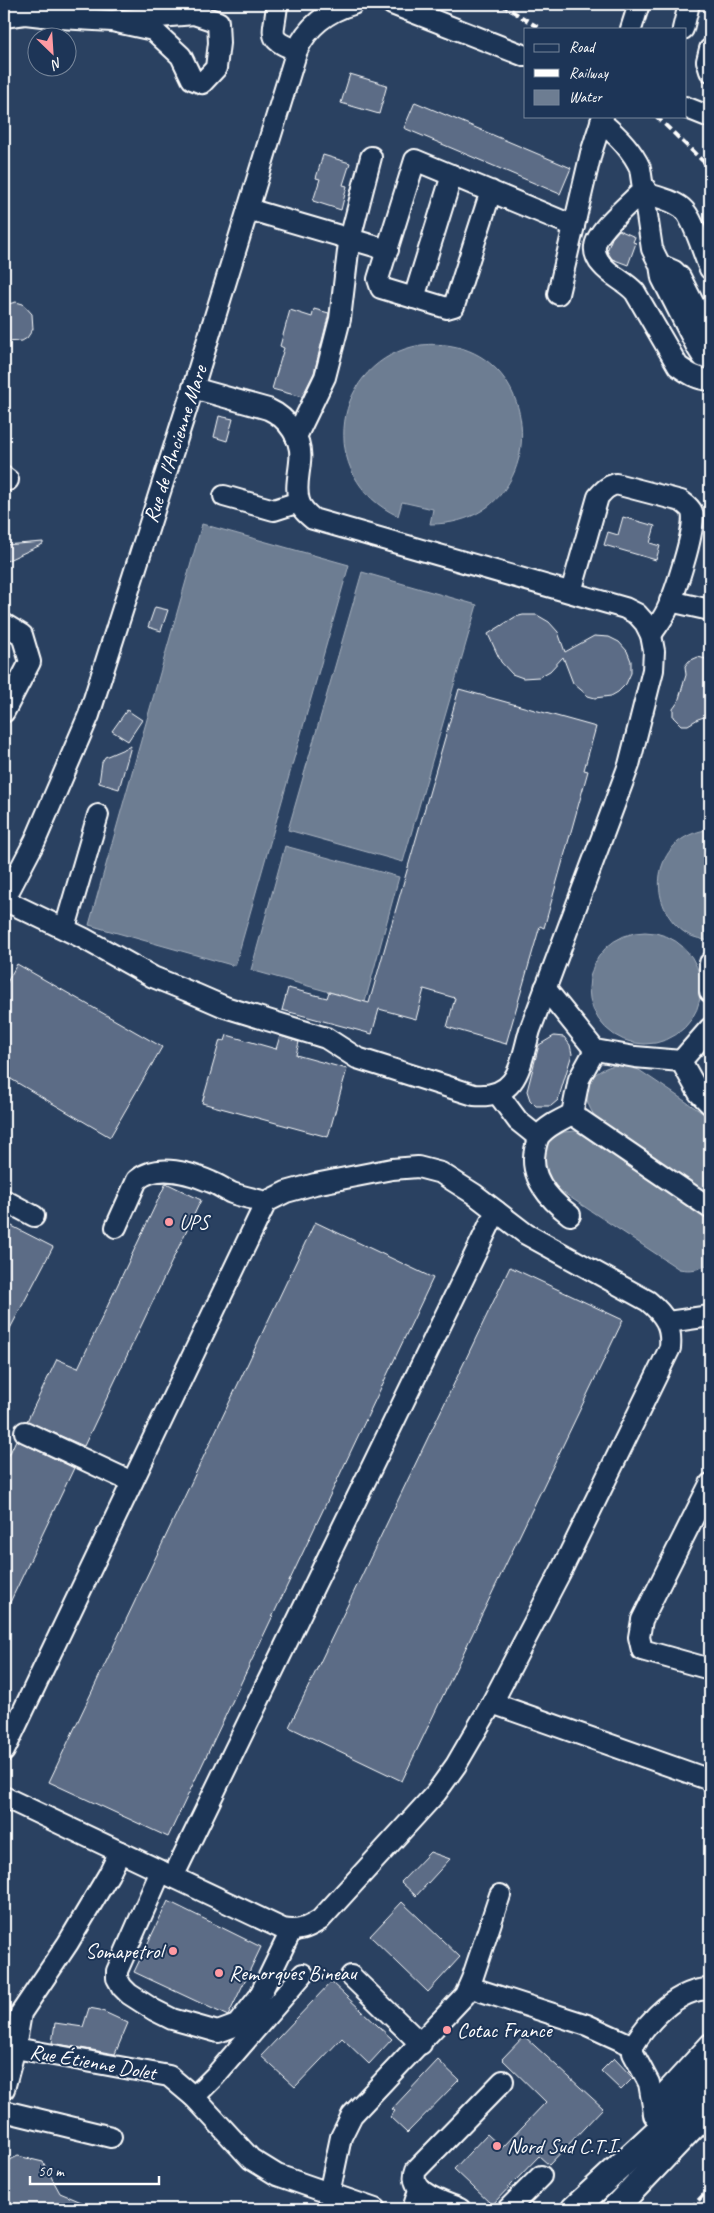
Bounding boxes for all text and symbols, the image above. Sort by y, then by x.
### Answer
north arrow [28,28,78,78]
legend [524,28,686,118]
text: Road [569,38,596,57]
text: N [48,54,65,74]
text: Railway [569,64,610,83]
text: Water [569,88,603,107]
street label: Rue de l'Ancienne Mare [137,361,213,526]
place label: UPS [179,1209,211,1235]
marker: UPS [163,1216,175,1228]
place label: Somapetrol [85,1938,166,1964]
marker: Somapetrol [167,1945,179,1957]
place label: Remorques Bineau [229,1960,358,1986]
marker: Remorques Bineau [213,1967,225,1979]
place label: Cotac France [457,2017,554,2043]
marker: Cotac France [441,2024,453,2036]
street label: Rue Étienne Dolet [28,2038,160,2086]
place label: Nord Sud C.T.I. [507,2133,621,2159]
marker: Nord Sud C.T.I. [491,2140,503,2152]
scale bar [30,2153,159,2185]
text: 50 m [38,2162,65,2181]

